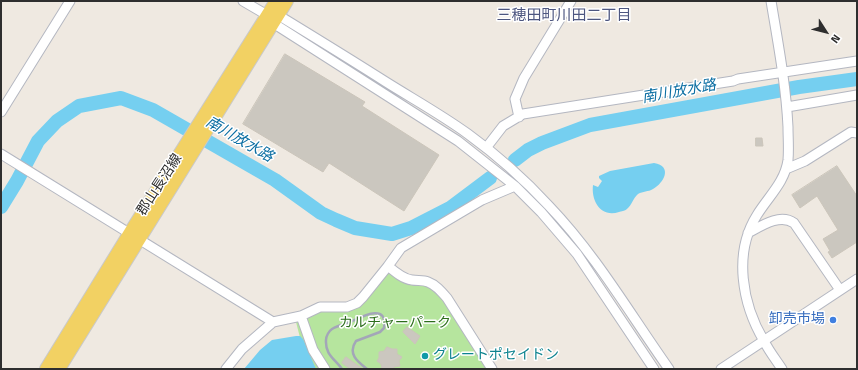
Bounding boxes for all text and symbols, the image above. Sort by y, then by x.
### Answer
district label: 三穂田町川田二丁目 [497,7,631,25]
north arrow [806,12,846,52]
text: N [827,31,844,47]
water label: 南川放水路 [641,77,717,107]
water label: 南川放水路 [202,113,276,167]
street label: 郡山長沼線 [134,151,186,219]
place label: 卸売市場 [769,312,825,328]
marker: 卸売市場 [828,315,838,325]
park label: カルチャーパーク [339,316,451,332]
place label: グレートポセイドン [433,348,559,364]
marker: グレートポセイドン [420,351,430,361]

